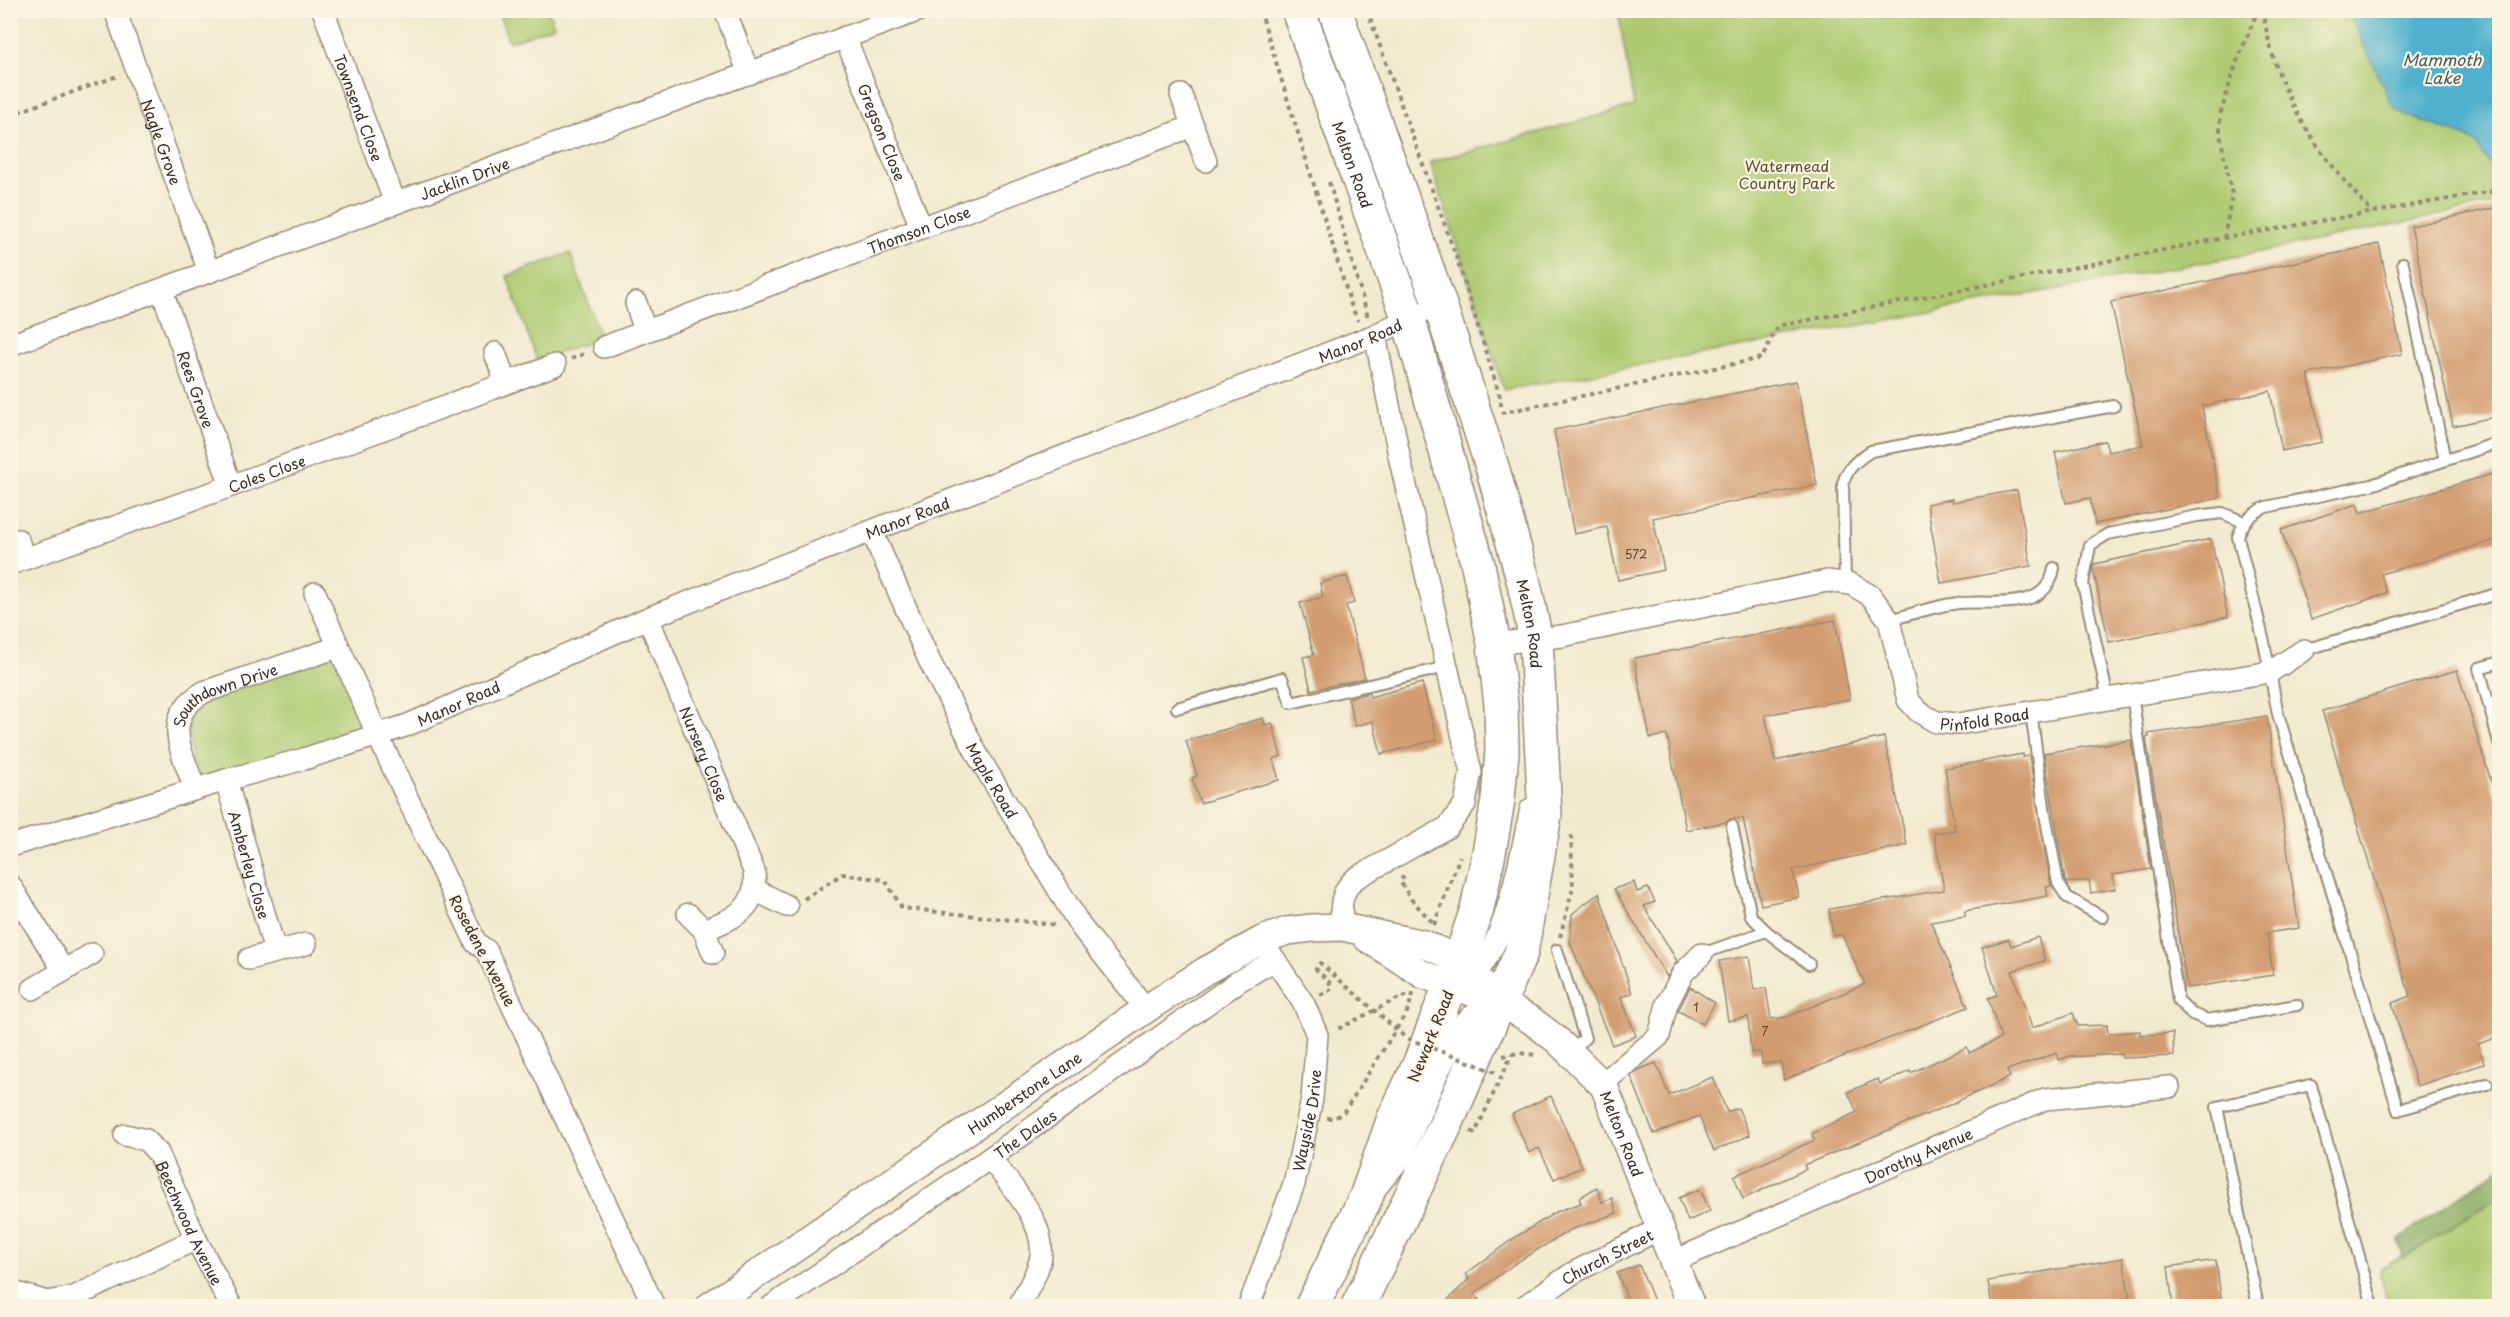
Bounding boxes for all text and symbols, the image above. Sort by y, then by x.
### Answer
water label: Mammoth Lake [2403,47,2483,89]
street label: Townsend Close [329,51,390,164]
street label: Gregson Close [853,80,913,184]
street label: Nagle Grove [136,96,188,188]
street label: Melton Road [1327,118,1379,211]
street label: Jacklin Drive [416,151,512,205]
park label: Watermead Country Park [1739,154,1835,194]
street label: Thomson Close [864,199,973,259]
street label: Manor Road [1314,312,1406,368]
street label: Rees Grove [172,347,221,431]
street label: Coles Close [225,448,308,498]
street label: Manor Road [862,490,953,544]
house number: 572 [1625,545,1647,563]
street label: Melton Road [1512,577,1549,669]
street label: Southdown Drive [166,657,280,729]
street label: Manor Road [413,674,504,731]
street label: Pinfold Road [1939,701,2031,736]
street label: Nursery Close [675,702,735,805]
street label: Maple Road [961,738,1024,822]
street label: Amberley Close [224,808,277,922]
street label: Rosedene Avenue [444,890,522,1010]
street label: Newark Road [1401,986,1459,1086]
house number: 1 [1693,998,1699,1016]
house number: 7 [1762,1022,1769,1040]
street label: Humberstone Lane [962,1045,1086,1139]
street label: Wayside Drive [1286,1069,1326,1173]
street label: Melton Road [1595,1087,1650,1180]
street label: The Dales [989,1103,1061,1164]
street label: Dorothy Avenue [1860,1121,1976,1188]
street label: Beechwood Avenue [151,1157,230,1289]
street label: Church Street [1556,1223,1657,1290]

